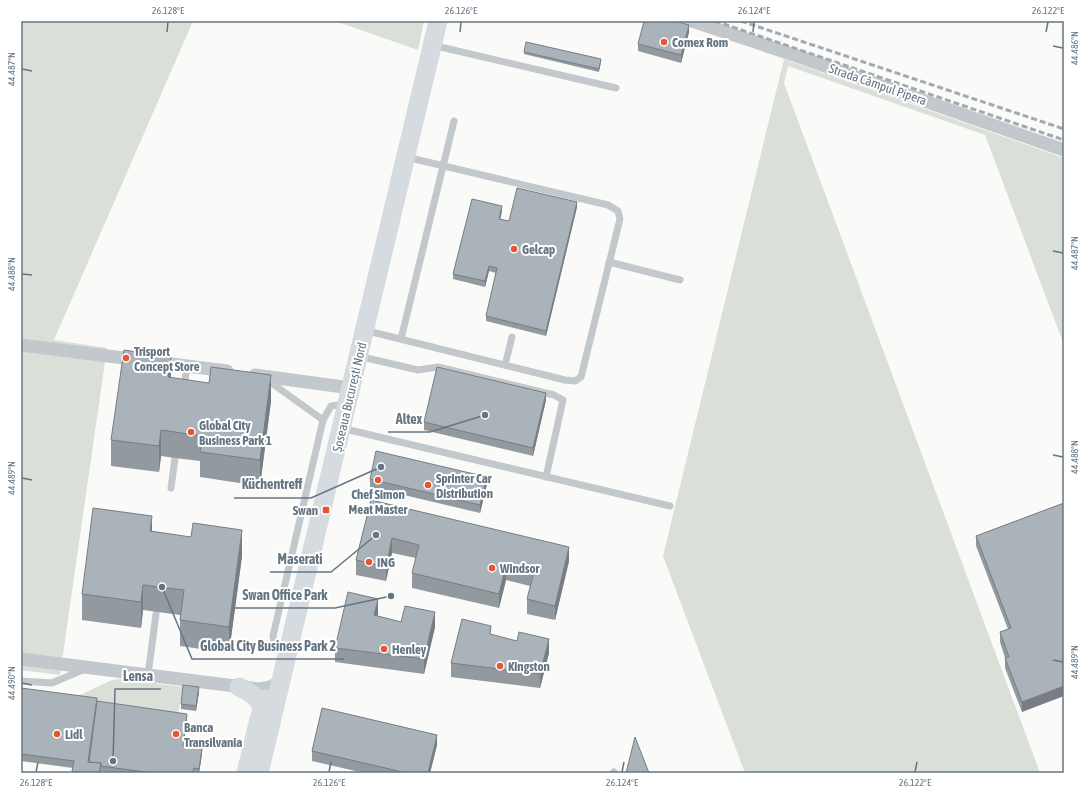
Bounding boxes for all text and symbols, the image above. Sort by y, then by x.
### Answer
text: 26.128°E [152,5,185,16]
text: 26.126°E [445,5,478,16]
text: 26.124°E [738,5,771,16]
text: 26.122°E [1032,5,1065,16]
text: 44.486°N [1069,31,1080,65]
place label: Comex Rom [672,35,728,50]
marker: Comex Rom [659,37,669,47]
text: 44.487°N [6,52,17,86]
street label: Strada Câmpul Pipera [827,61,929,108]
text: 44.487°N [1069,236,1080,270]
place label: Gelcap [522,242,555,257]
marker: Gelcap [509,244,519,254]
text: 44.488°N [6,257,17,291]
street label: Șoseaua București Nord [330,341,369,454]
place label: Trisport Concept Store [134,344,200,374]
marker: Trisport Concept Store [121,353,131,363]
callout: Altex [388,406,430,432]
text: Altex [395,411,423,427]
place label: Global City Business Park 1 [199,418,272,448]
marker: Global City Business Park 1 [186,427,196,437]
text: 44.488°N [1069,440,1080,474]
text: 44.489°N [6,461,17,495]
place label: Sprinter Car Distribution [436,471,493,501]
callout: Küchentreff [234,472,311,498]
marker: Chef Simon Meat Master [373,475,383,485]
text: Küchentreff [242,476,303,492]
marker: Sprinter Car Distribution [423,480,433,490]
place label: Chef Simon Meat Master [349,487,409,517]
place label: Swan [293,503,318,518]
marker: Swan [321,505,331,515]
callout: Maserati [270,546,331,572]
text: Maserati [278,551,322,567]
place label: ING [377,555,395,570]
marker: ING [364,557,374,567]
place label: Windsor [499,561,541,576]
marker: Windsor [487,563,497,573]
callout: Swan Office Park [234,582,335,608]
text: Swan Office Park [243,587,328,603]
callout: Global City Business Park 2 [192,633,344,659]
text: Global City Business Park 2 [200,638,336,654]
place label: Henley [392,642,427,657]
marker: Henley [379,644,389,654]
text: 44.489°N [1069,645,1080,679]
place label: Kingston [508,659,550,674]
marker: Kingston [495,661,505,671]
callout: Lensa [115,663,161,689]
text: 44.490°N [6,666,17,700]
text: Lensa [123,668,153,684]
place label: Banca Transilvania [184,720,242,750]
place label: Lidl [65,727,83,742]
marker: Lidl [52,729,62,739]
marker: Banca Transilvania [171,729,181,739]
text: 26.128°E [20,777,53,788]
text: 26.126°E [313,777,346,788]
text: 26.124°E [606,777,639,788]
text: 26.122°E [899,777,932,788]

